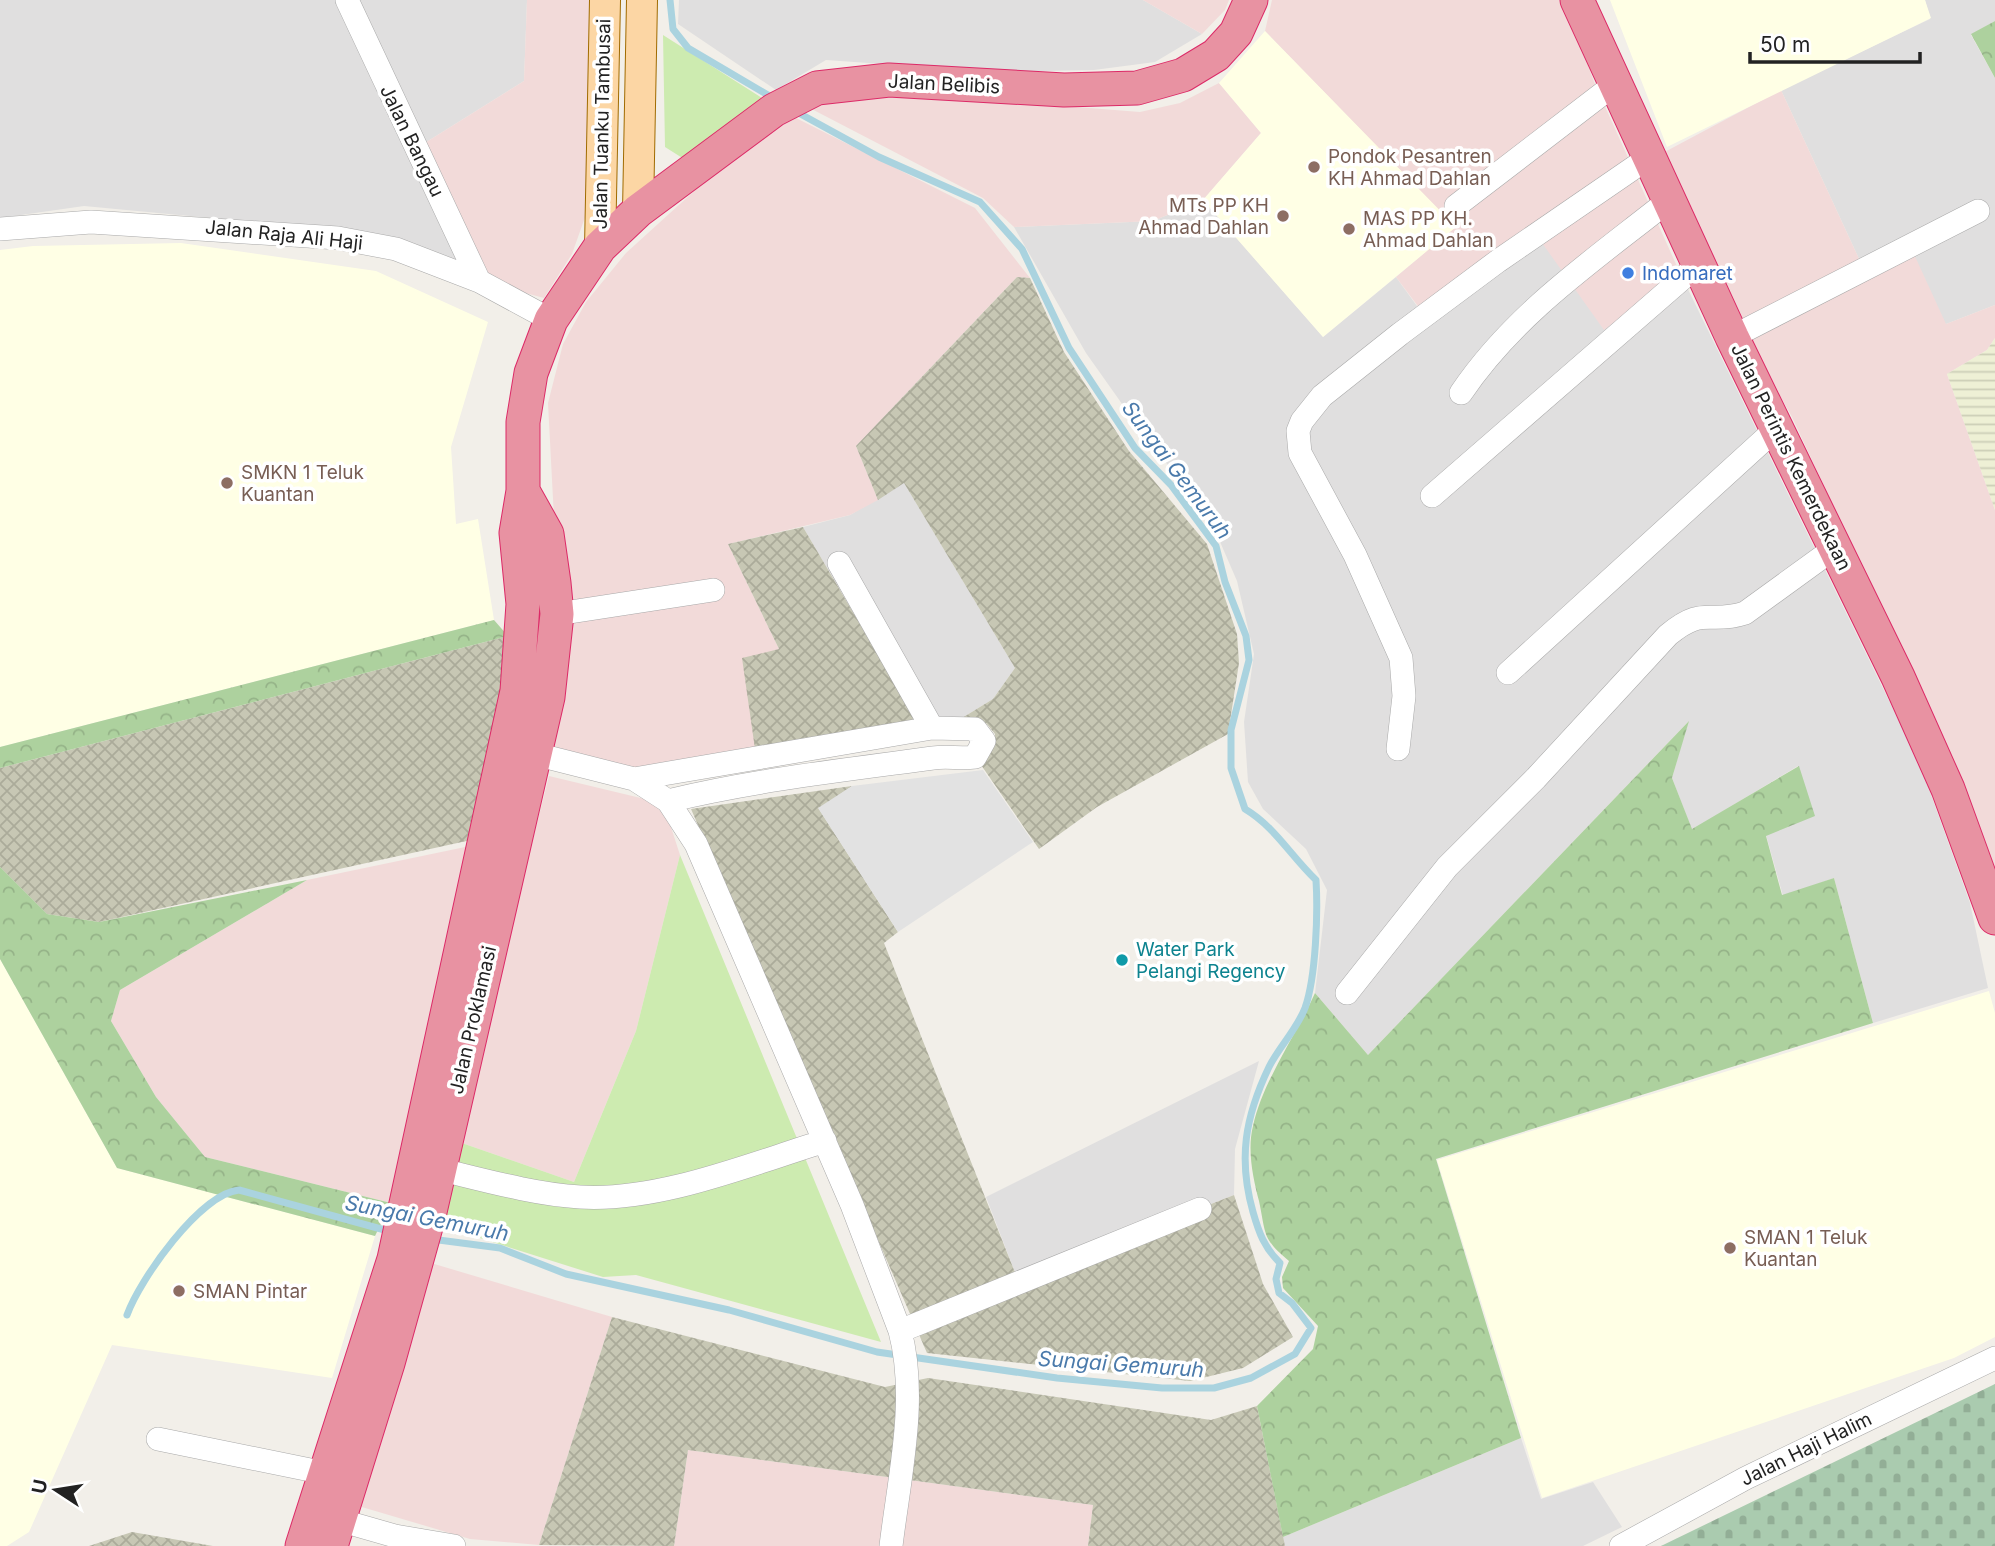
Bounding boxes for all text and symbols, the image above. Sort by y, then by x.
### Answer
street label: Jalan Tuanku Tambusai [589,18,615,230]
scale bar [1750,21,1920,65]
text: 50 m [1760,32,1810,57]
street label: Jalan Belibis [887,70,1001,98]
street label: Jalan Bangau [375,81,449,201]
place label: Pondok Pesantren KH Ahmad Dahlan [1328,145,1492,190]
marker: Pondok Pesantren KH Ahmad Dahlan [1306,159,1322,175]
place label: MTs PP KH Ahmad Dahlan [1138,194,1269,239]
place label: MAS PP KH. Ahmad Dahlan [1363,207,1494,252]
marker: MTs PP KH Ahmad Dahlan [1275,208,1291,224]
street label: Jalan Raja Ali Haji [204,215,364,255]
marker: MAS PP KH. Ahmad Dahlan [1341,221,1357,237]
place label: Indomaret [1642,262,1733,285]
marker: Indomaret [1620,265,1636,281]
street label: Jalan Perintis Kemerdekaan [1726,340,1856,574]
water label: Sungai Gemuruh [1117,396,1237,544]
place label: SMKN 1 Teluk Kuantan [241,461,365,506]
marker: SMKN 1 Teluk Kuantan [219,475,235,491]
place label: Water Park Pelangi Regency [1136,938,1286,983]
street label: Jalan Proklamasi [445,944,501,1096]
marker: Water Park Pelangi Regency [1114,952,1130,968]
water label: Sungai Gemuruh [343,1190,511,1246]
place label: SMAN 1 Teluk Kuantan [1744,1226,1868,1271]
marker: SMAN 1 Teluk Kuantan [1722,1240,1738,1256]
place label: SMAN Pintar [193,1280,307,1303]
marker: SMAN Pintar [171,1283,187,1299]
water label: Sungai Gemuruh [1037,1346,1205,1382]
street label: Jalan Haji Halim [1737,1407,1875,1491]
north arrow [21,1455,91,1525]
text: U [27,1477,53,1496]

